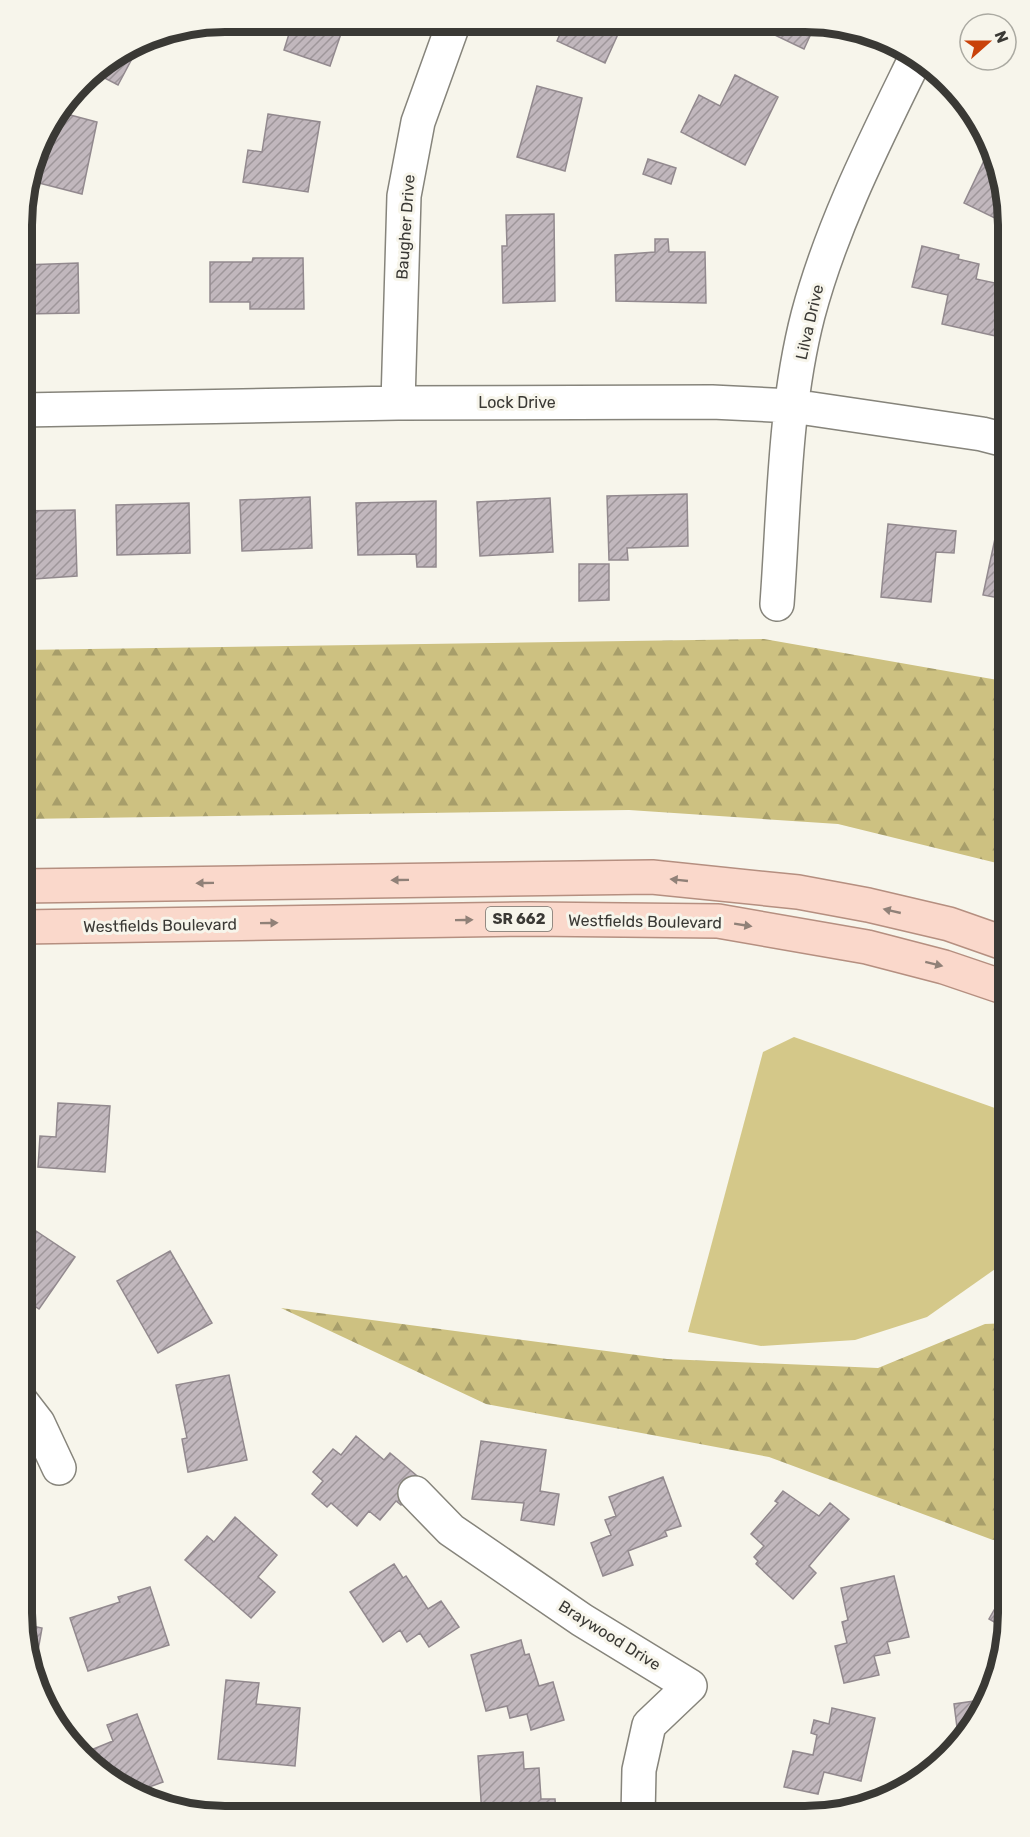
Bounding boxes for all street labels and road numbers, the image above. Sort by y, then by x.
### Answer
street label: Baugher Drive [392,174,419,280]
street label: Lilva Drive [792,283,827,362]
street label: Lock Drive [478,393,556,412]
road number: SR 662 [486,907,552,931]
street label: Westfields Boulevard [568,911,722,932]
street label: Westfields Boulevard [83,915,237,936]
street label: Braywood Drive [555,1596,664,1675]

